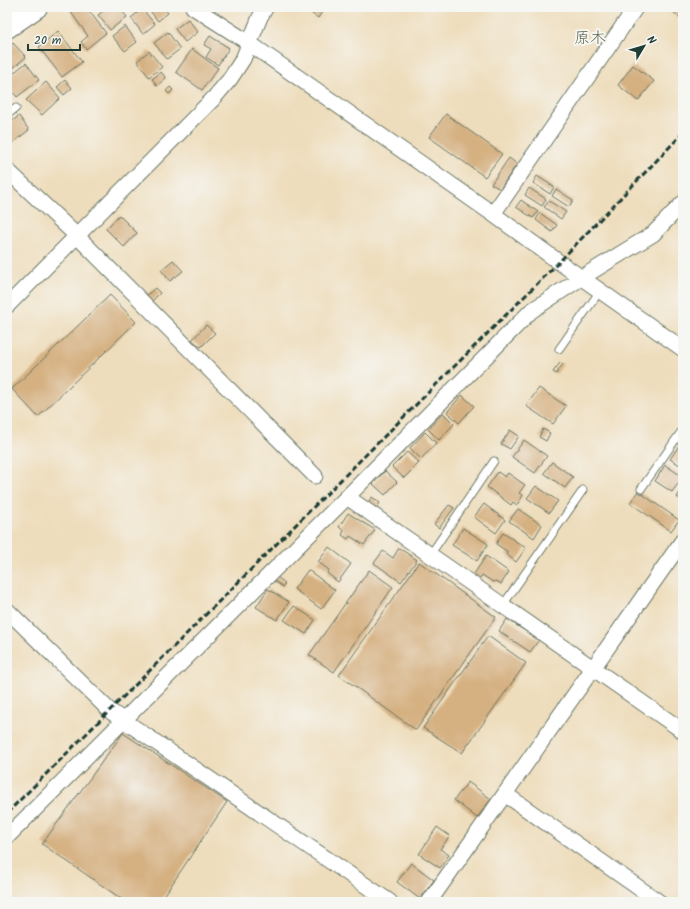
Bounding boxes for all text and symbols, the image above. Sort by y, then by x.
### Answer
scale bar [28,26,80,52]
district label: 原木 [574,26,606,51]
north arrow [624,26,664,66]
text: 20 m [34,31,62,50]
text: N [642,32,660,49]

